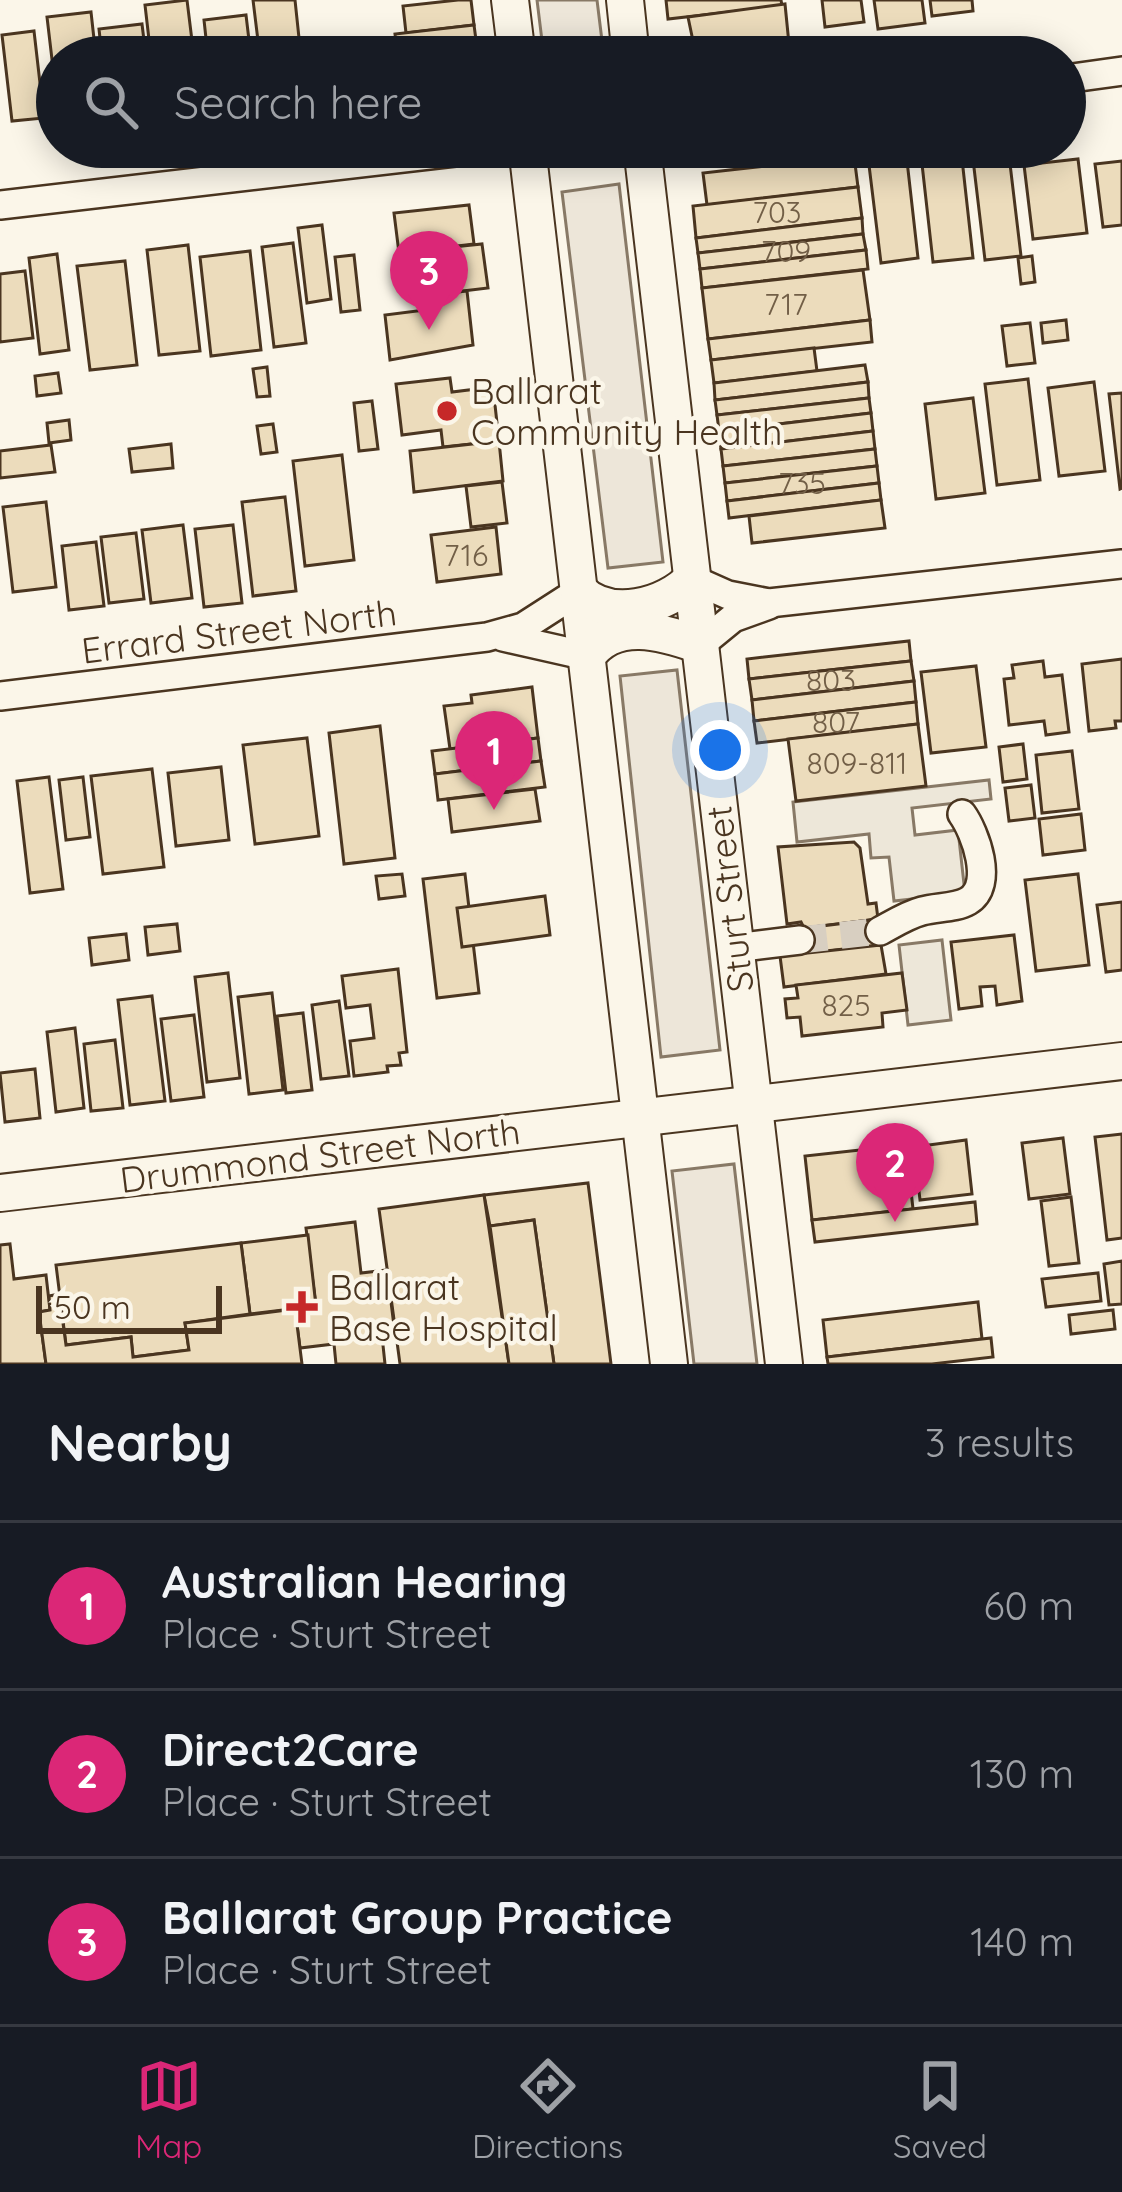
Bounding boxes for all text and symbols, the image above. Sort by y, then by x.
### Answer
search box [36,36,1086,168]
icon: search [78,69,144,135]
text: Search here [174,74,422,130]
house number: 703 [753,193,801,231]
pin: 3 [390,231,468,330]
house number: 709 [761,232,811,270]
house number: 717 [764,285,808,323]
place label: Ballarat Community Health [471,368,782,454]
marker: Ballarat Community Health [434,398,460,424]
house number: 735 [778,464,826,502]
house number: 716 [444,536,488,574]
street label: Errard Street North [79,589,399,673]
house number: 803 [806,661,856,699]
house number: 807 [812,703,860,741]
pin: 1 [455,711,533,810]
your location [690,720,750,780]
house number: 809-811 [807,744,907,782]
street label: Sturt Street [695,803,763,995]
house number: 825 [821,986,871,1024]
street label: Drummond Street North [117,1108,523,1202]
pin: 2 [856,1123,934,1222]
place label: Ballarat Base Hospital [329,1264,558,1350]
scale bar [36,1280,222,1333]
text: 50 m [54,1286,131,1327]
marker: Ballarat Base Hospital [286,1291,318,1323]
text: Nearby [48,1410,232,1474]
text: 3 results [925,1418,1074,1467]
text: Australian Hearing [162,1553,568,1609]
text: 1 [79,1581,95,1630]
text: 60 m [984,1581,1074,1630]
text: Place · Sturt Street [162,1609,492,1658]
text: Direct2Care [162,1721,419,1777]
text: 2 [76,1749,98,1798]
text: 130 m [970,1749,1074,1798]
text: Place · Sturt Street [162,1777,492,1826]
text: Ballarat Group Practice [162,1889,673,1945]
text: 3 [77,1917,97,1966]
text: 140 m [970,1917,1074,1966]
text: Place · Sturt Street [162,1945,492,1994]
tab: Map [135,2053,202,2166]
tab: Directions [472,2053,623,2166]
tab: Saved [893,2053,987,2166]

